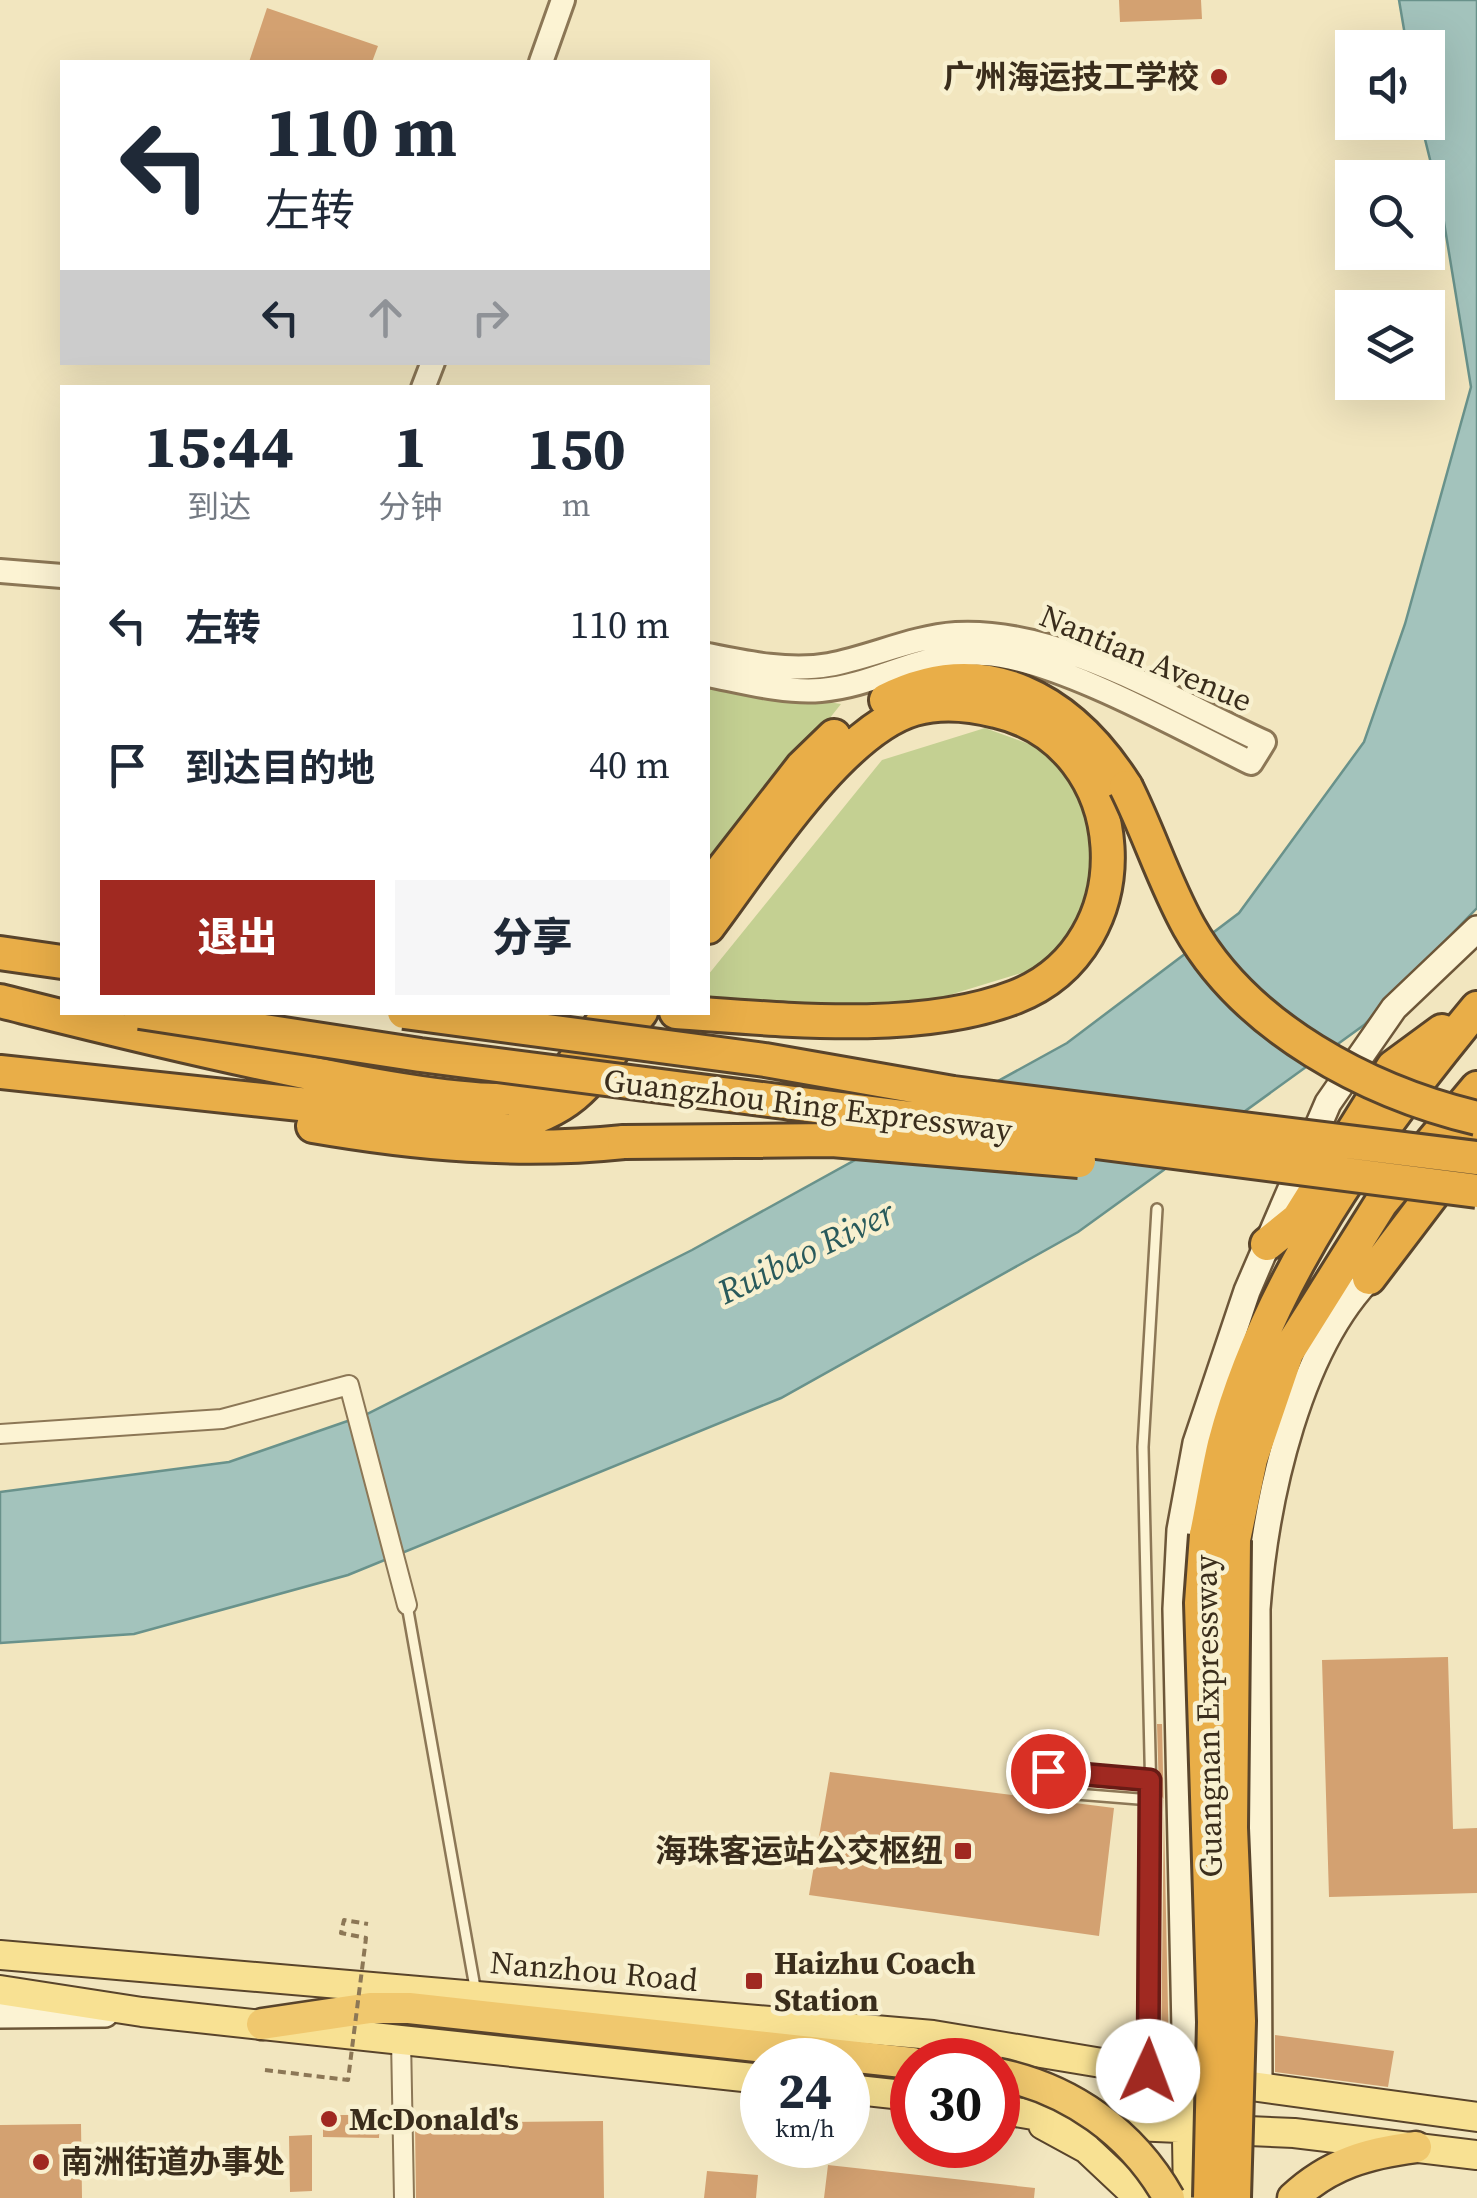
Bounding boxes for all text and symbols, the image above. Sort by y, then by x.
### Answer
map controls [1335,30,1445,400]
button: sound [1335,30,1445,140]
place label: 广州海运技工学校 [943,55,1199,99]
marker: 广州海运技工学校 [1208,66,1230,88]
text: 110 m [265,83,457,179]
icon: left [100,100,230,230]
button: search [1335,160,1445,270]
text: 左转 [265,179,355,241]
icon: left [253,290,308,345]
icon: ahead [358,290,413,345]
icon: right [463,290,518,345]
button: layers [1335,290,1445,400]
text: 15:44 [144,405,294,487]
text: 1 [394,405,427,487]
text: 150 [527,407,626,489]
text: m [562,483,591,527]
text: 到达 [187,485,251,529]
text: 分钟 [379,485,443,529]
street label: Nantian Avenue [1033,594,1259,722]
icon: left [100,598,155,653]
text: 110 m [570,599,670,651]
text: 左转 [185,602,261,654]
icon: arrive [100,738,155,793]
text: 40 m [589,739,670,791]
text: 到达目的地 [185,742,375,794]
button: 退出 [100,880,375,995]
button: 分享 [395,880,670,995]
street label: Guangzhou Ring Expressway [601,1058,1015,1152]
water label: Ruibao River [709,1188,903,1316]
street label: Guangnan Expressway [1183,1554,1233,1878]
pin [1006,1729,1091,1814]
icon: arrive [1021,1744,1076,1799]
place label: 海珠客运站公交枢纽 [655,1829,943,1873]
marker: 海珠客运站公交枢纽 [952,1840,974,1862]
street label: Nanzhou Road [488,1940,700,2002]
place label: Haizhu Coach Station [774,1941,976,2022]
marker: Haizhu Coach Station [743,1970,765,1992]
position arrow [1096,2019,1200,2123]
speed limit sign: 30 [890,2038,1020,2168]
text: 24 [778,2056,832,2125]
place label: McDonald's [349,2097,519,2141]
marker: McDonald's [318,2108,340,2130]
text: km/h [775,2111,835,2145]
place label: 南洲街道办事处 [61,2140,285,2184]
marker: 南洲街道办事处 [30,2151,52,2173]

